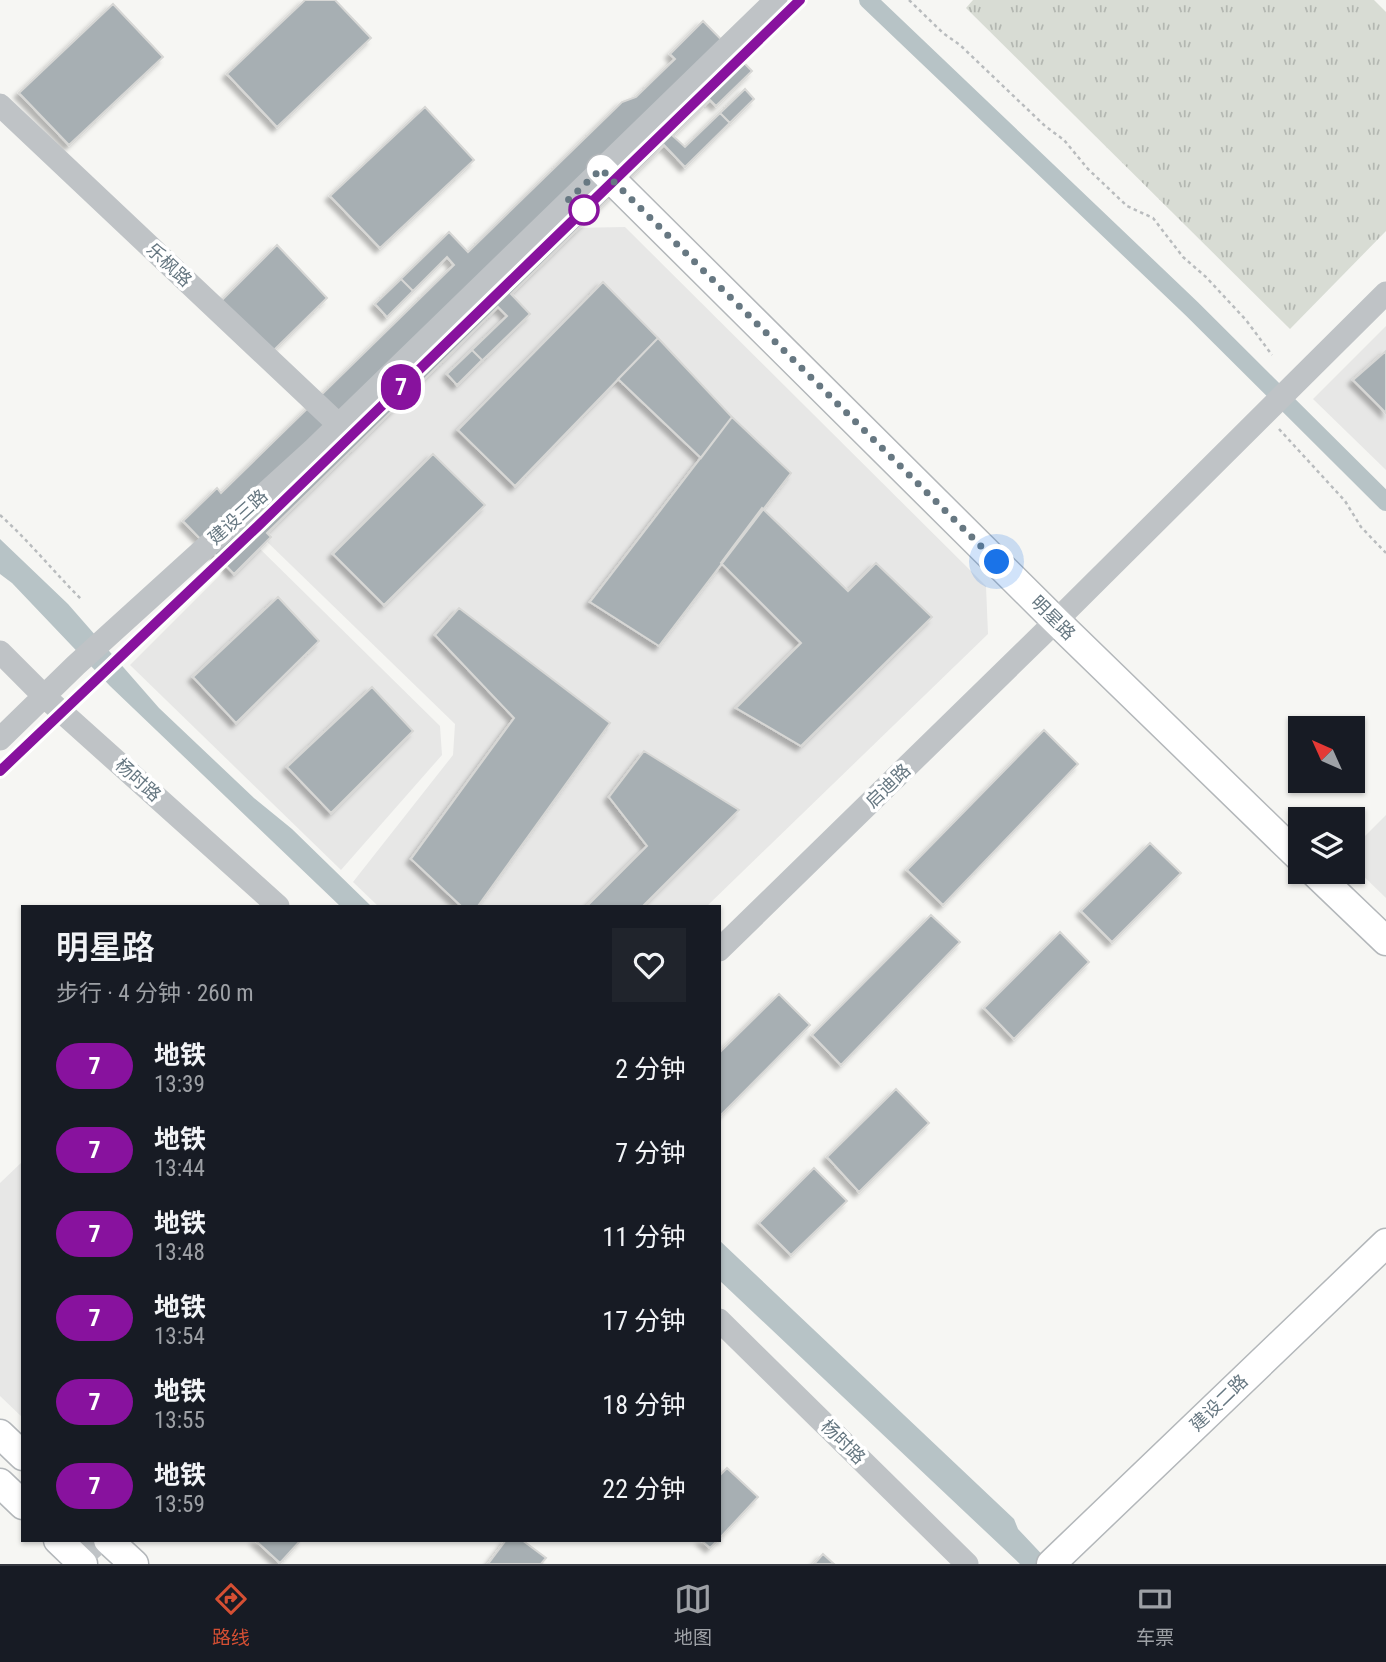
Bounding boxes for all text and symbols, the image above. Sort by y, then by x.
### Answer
unlabelled marker [569,195,599,225]
street label: 乐枫路 [142,239,196,291]
line badge: 7 [378,364,424,410]
text: 7 [395,373,407,401]
street label: 建设三路 [204,485,271,549]
your location [979,544,1014,579]
street label: 明星路 [1027,591,1080,644]
north arrow [1288,716,1365,793]
map controls [1288,716,1365,884]
street label: 杨时路 [111,754,165,805]
street label: 启迪路 [861,759,914,812]
button: layers [1288,807,1365,884]
text: 明星路 [56,928,155,967]
button: heart [612,928,686,1002]
text: 步行 · 4 分钟 · 260 m [56,980,254,1007]
text: 地铁 [154,1040,206,1070]
text: 7 [88,1052,101,1080]
text: 2 分钟 [615,1054,686,1084]
text: 13:39 [154,1071,205,1098]
text: 地铁 [154,1124,206,1154]
text: 7 [88,1136,101,1164]
text: 7 分钟 [615,1138,686,1168]
text: 13:44 [154,1155,205,1182]
text: 地铁 [154,1208,206,1238]
text: 7 [88,1220,101,1248]
text: 11 分钟 [602,1222,686,1252]
text: 13:48 [154,1239,205,1266]
text: 地铁 [154,1292,206,1322]
text: 7 [88,1304,101,1332]
text: 17 分钟 [602,1306,686,1336]
text: 13:54 [154,1323,205,1350]
street label: 建设二路 [1185,1370,1252,1435]
text: 地铁 [154,1376,206,1406]
text: 7 [88,1388,101,1416]
text: 18 分钟 [602,1390,686,1420]
text: 13:55 [154,1407,205,1434]
street label: 杨时路 [817,1415,870,1468]
text: 地铁 [154,1460,206,1490]
text: 7 [88,1472,101,1500]
text: 22 分钟 [602,1474,686,1504]
text: 13:59 [154,1491,205,1518]
tab: 路线 [212,1580,250,1649]
tab: 地图 [674,1580,712,1649]
tab: 车票 [1136,1580,1174,1649]

